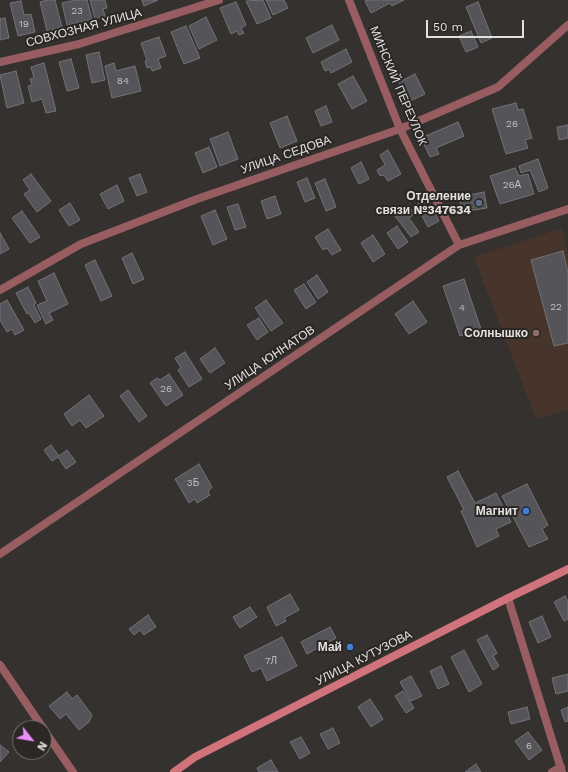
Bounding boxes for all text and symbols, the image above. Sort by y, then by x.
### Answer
house number: 23 [71,5,83,17]
street label: СОВХОЗНАЯ УЛИЦА [24,6,144,50]
scale bar [428,12,526,38]
house number: 19 [19,18,29,30]
text: 50 m [433,20,463,34]
street label: МИНСКИЙ ПЕРЕУЛОК [366,24,430,148]
house number: 84 [117,75,129,87]
house number: 26 [506,118,518,130]
street label: УЛИЦА СЕДОВА [239,133,333,177]
house number: 26А [503,179,521,191]
place label: Отделение связи №347634 [376,189,471,217]
marker: Отделение связи №347634 [474,198,484,208]
house number: 22 [550,301,562,313]
house number: 4 [459,302,465,314]
street label: УЛИЦА ЮННАТОВ [222,323,318,393]
place label: Солнышко [464,326,528,340]
marker: Солнышко [531,328,541,338]
house number: 26 [160,383,172,395]
house number: 3Б [187,477,199,489]
place label: Магнит [476,504,518,518]
marker: Магнит [521,506,531,516]
street label: УЛИЦА КУТУЗОВА [313,627,415,689]
place label: Май [318,640,342,654]
marker: Май [345,642,355,652]
house number: 7Л [265,655,277,667]
north arrow [12,720,52,760]
text: N [34,739,50,753]
house number: 6 [526,740,532,752]

